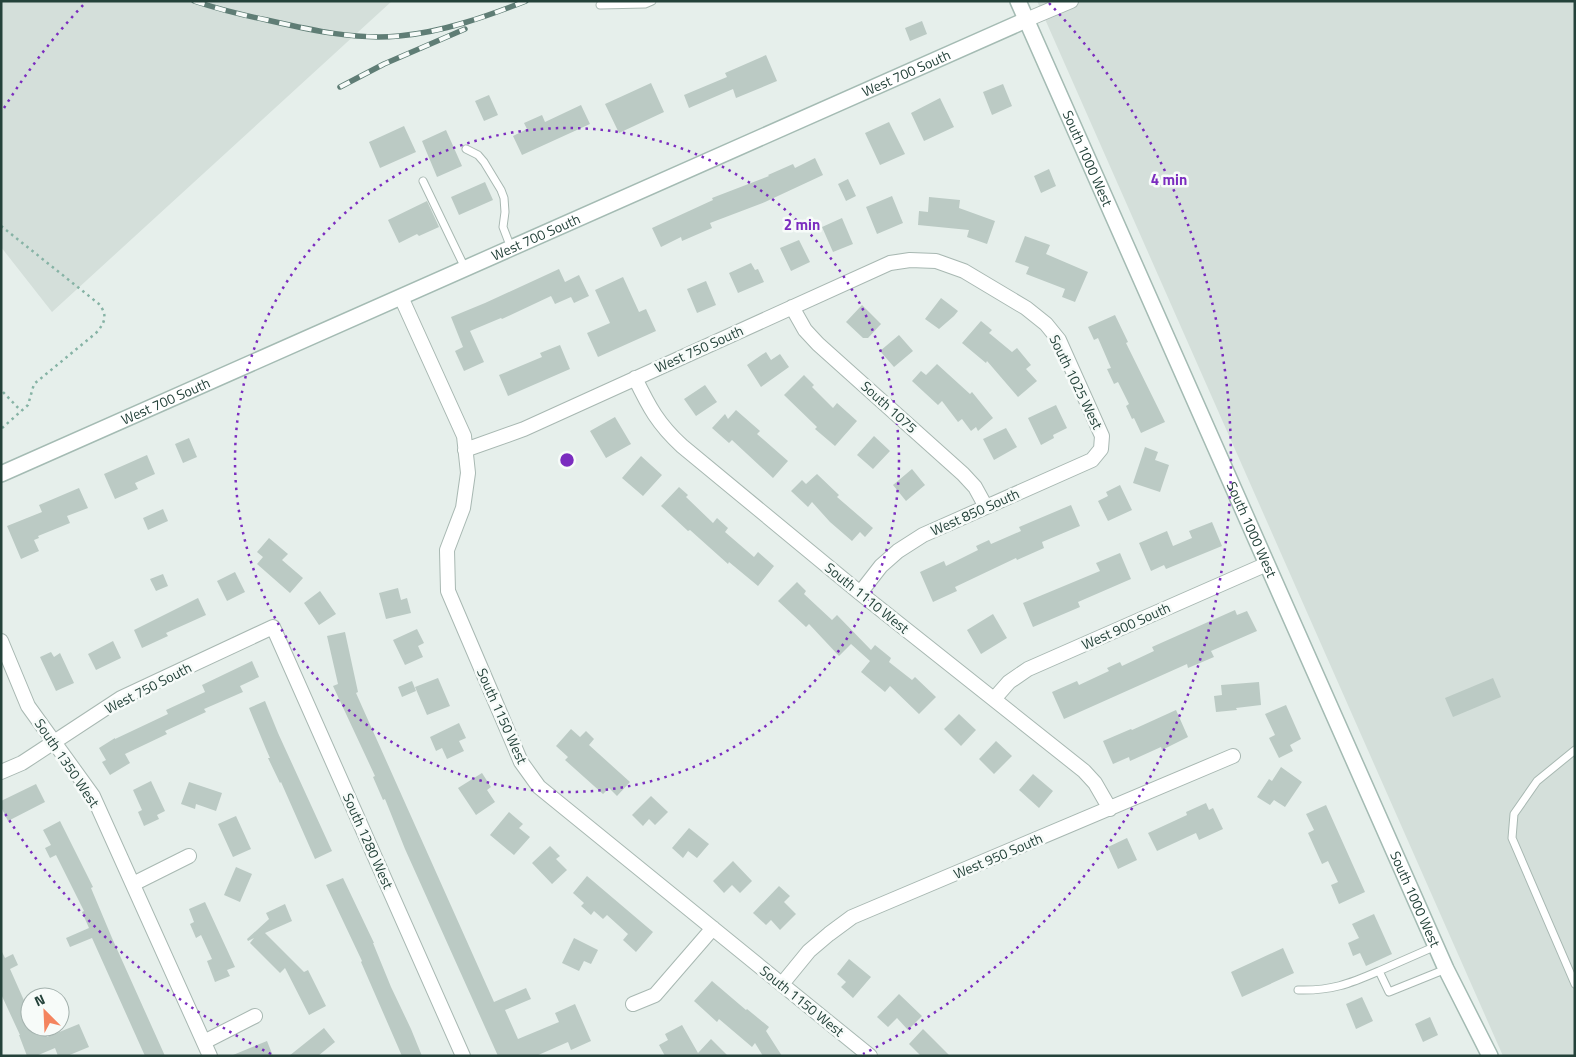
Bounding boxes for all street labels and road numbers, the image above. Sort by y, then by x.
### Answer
street label: West 700 South [858,44,954,102]
street label: South 1000 West [1058,107,1118,210]
street label: West 700 South [488,208,583,266]
street label: West 750 South [651,320,747,377]
street label: South 1025 West [1044,331,1108,433]
street label: West 700 South [118,372,213,430]
street label: South 1075 [857,376,922,438]
street label: South 1000 West [1222,478,1283,581]
street label: West 850 South [927,483,1023,540]
street label: South 1110 West [821,557,914,638]
street label: West 900 South [1078,597,1174,654]
street label: West 750 South [101,657,195,719]
street label: South 1150 West [472,664,533,767]
street label: South 1350 West [30,714,105,811]
street label: South 1280 West [338,789,399,892]
street label: West 950 South [950,827,1046,884]
street label: South 1000 West [1385,848,1446,950]
street label: South 1150 West [756,960,849,1041]

